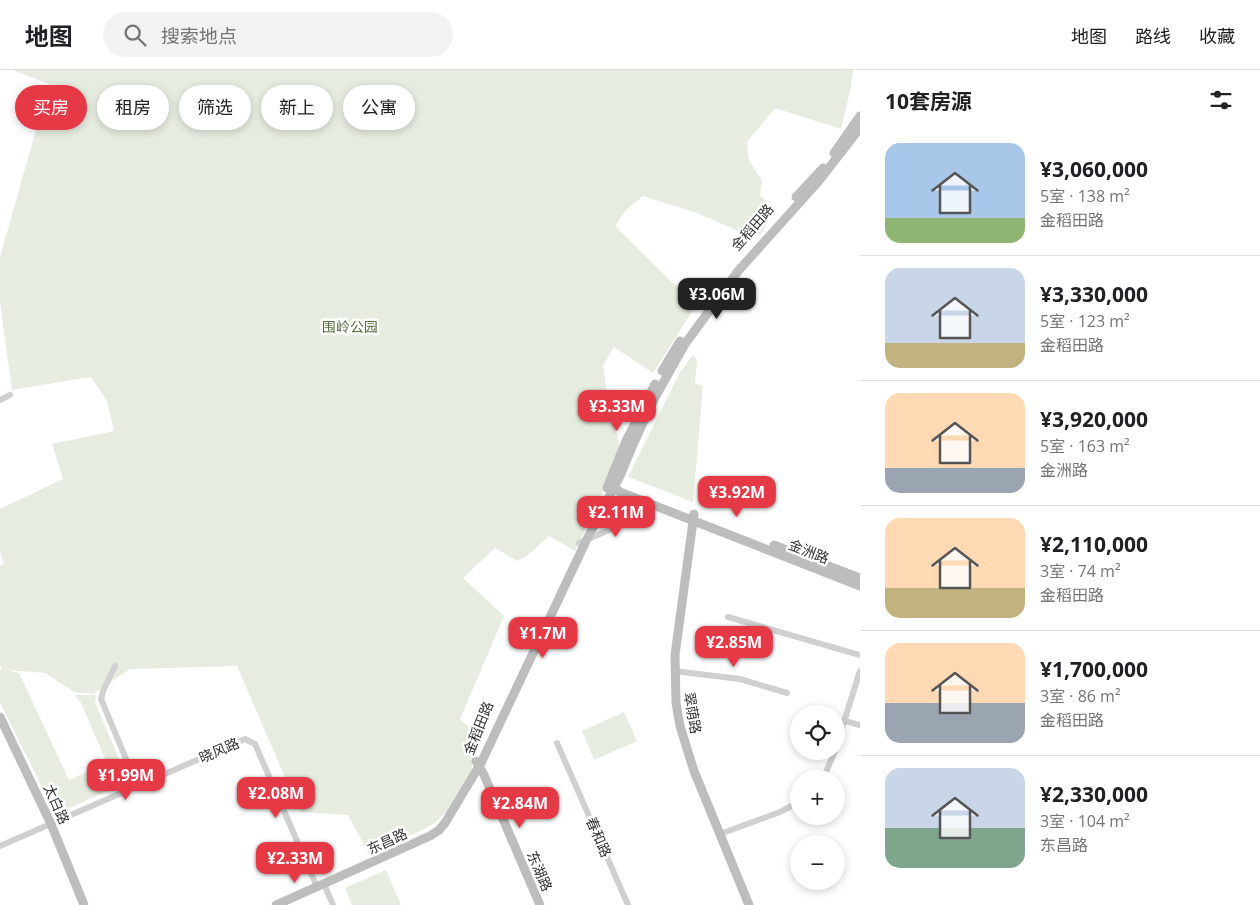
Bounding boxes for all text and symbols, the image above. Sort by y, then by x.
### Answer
search box [103,12,453,57]
text: 地图 [25,19,73,52]
icon: search [121,21,149,49]
text: 搜索地点 [161,23,237,49]
text: 地图 [1071,24,1107,48]
text: 路线 [1135,24,1171,48]
text: 收藏 [1199,24,1235,48]
chip: 买房 [15,85,87,130]
chip: 租房 [97,85,169,130]
chip: 筛选 [179,85,251,130]
chip: 新上 [261,85,333,130]
chip: 公寓 [343,85,415,130]
icon: filters [1207,86,1235,114]
text: 10套房源 [885,87,972,115]
text: ¥3,060,000 [1040,155,1148,183]
icon: home [925,163,985,223]
text: 5室 · 138 m² [1040,185,1130,207]
street label: 金稻田路 [726,200,778,254]
text: 金稻田路 [1040,209,1104,231]
pin: ¥3.06M [676,278,758,320]
text: ¥3,330,000 [1040,280,1148,308]
text: ¥3.06M [689,283,745,305]
icon: home [925,288,985,348]
text: 5室 · 123 m² [1040,310,1130,332]
park label: 围岭公园 [322,317,378,336]
text: 金稻田路 [1040,334,1104,356]
pin: ¥3.33M [576,390,658,432]
text: ¥3.33M [589,395,645,417]
text: ¥3,920,000 [1040,405,1148,433]
icon: home [925,413,985,473]
text: 5室 · 163 m² [1040,435,1130,457]
text: 金洲路 [1040,459,1088,481]
pin: ¥3.92M [696,476,778,518]
text: ¥3.92M [709,481,765,503]
pin: ¥2.11M [575,496,657,538]
text: ¥2.11M [588,501,644,523]
text: ¥2,110,000 [1040,530,1148,558]
street label: 金洲路 [786,535,832,567]
icon: home [925,538,985,598]
text: 3室 · 74 m² [1040,560,1121,582]
text: 金稻田路 [1040,584,1104,606]
pin: ¥1.7M [508,616,578,659]
text: ¥1.7M [519,622,567,644]
pin: ¥2.85M [693,626,775,668]
text: ¥2.85M [706,631,762,653]
text: ¥1,700,000 [1040,655,1148,683]
icon: home [925,663,985,723]
text: 3室 · 86 m² [1040,685,1121,707]
street label: 翠荫路 [680,691,706,735]
street label: 金稻田路 [459,698,497,758]
map controls [790,705,845,890]
button: locate [790,705,845,760]
text: 金稻田路 [1040,709,1104,731]
street label: 晓风路 [196,733,242,767]
pin: ¥1.99M [85,758,167,801]
text: ¥1.99M [98,764,154,786]
button: + [790,770,845,825]
pin: ¥2.08M [235,776,317,819]
text: ¥2,330,000 [1040,780,1148,808]
street label: 太白路 [40,781,74,827]
text: ¥2.08M [248,782,304,804]
pin: ¥2.84M [479,786,561,829]
icon: home [925,788,985,848]
text: ¥2.84M [492,792,548,814]
text: 3室 · 104 m² [1040,810,1130,832]
street label: 春和路 [582,814,616,860]
street label: 东昌路 [364,824,410,858]
text: 东昌路 [1040,834,1088,856]
button: − [790,835,845,890]
pin: ¥2.33M [254,842,336,884]
text: ¥2.33M [267,847,323,869]
street label: 东湖路 [523,848,557,894]

